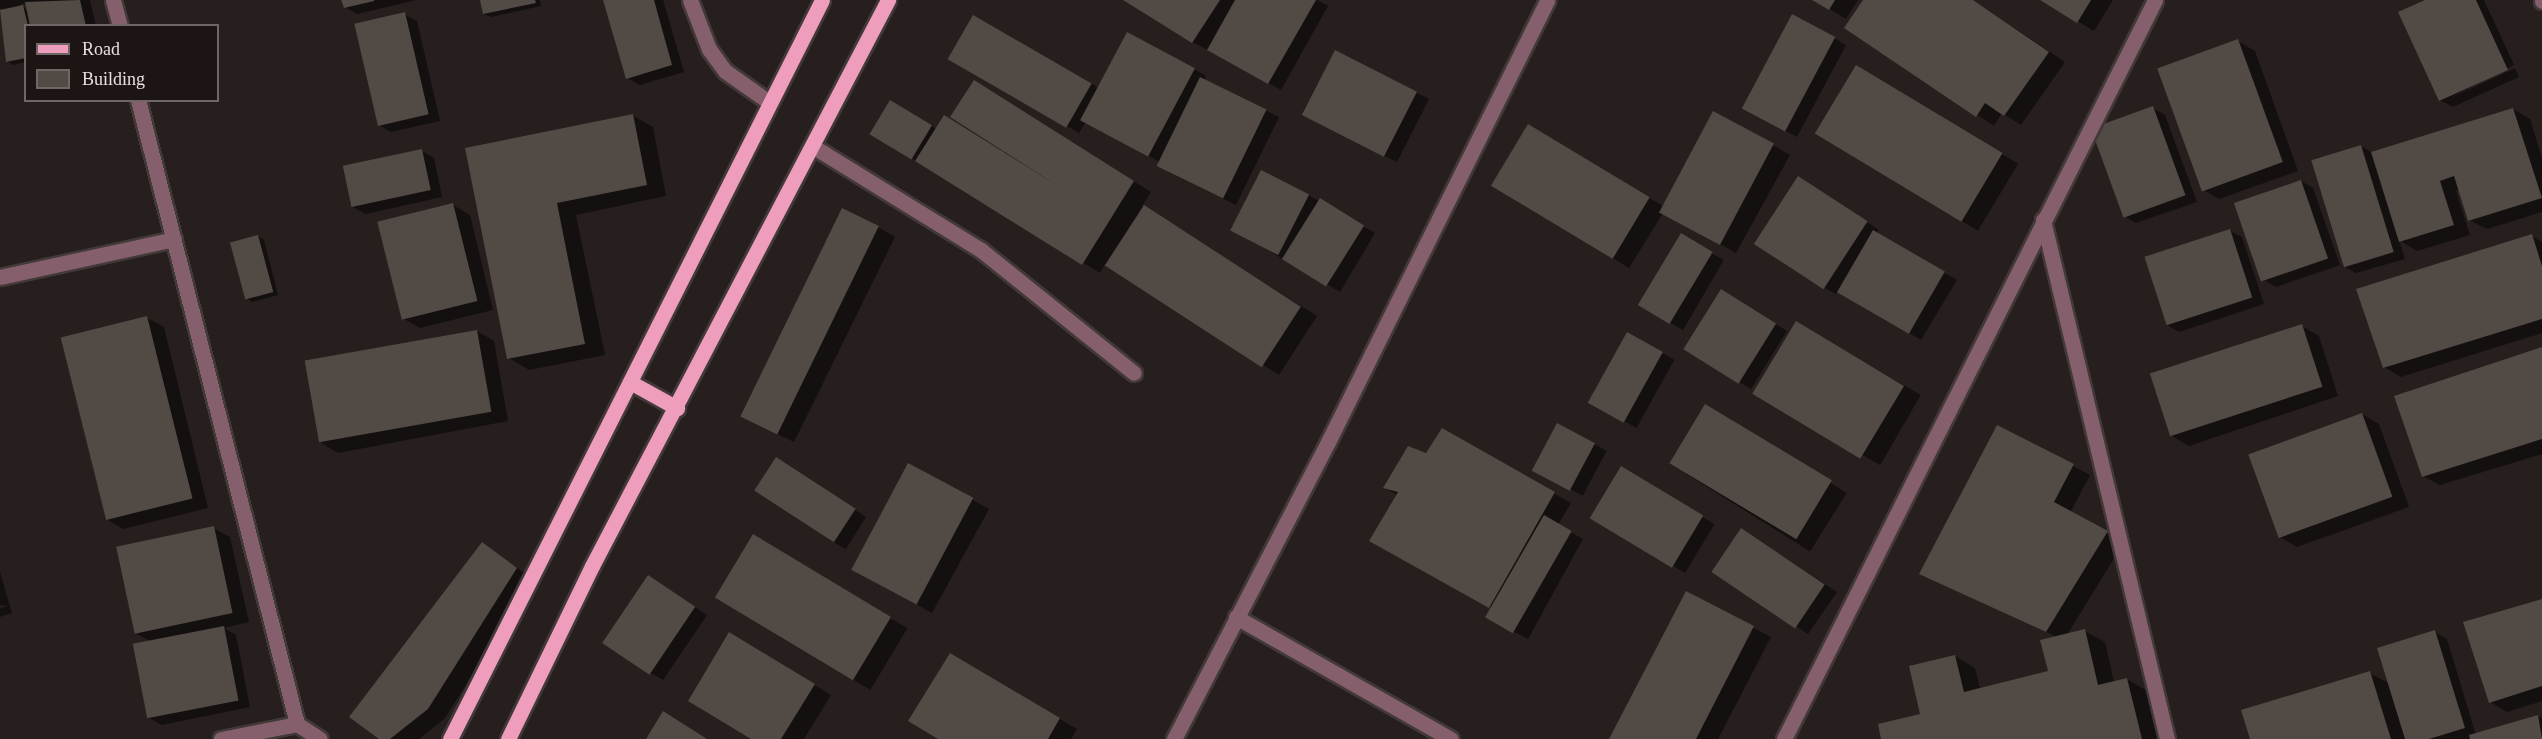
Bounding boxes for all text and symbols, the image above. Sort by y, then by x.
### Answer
legend [24,24,219,102]
text: Road [82,39,120,59]
text: Building [82,69,145,89]

